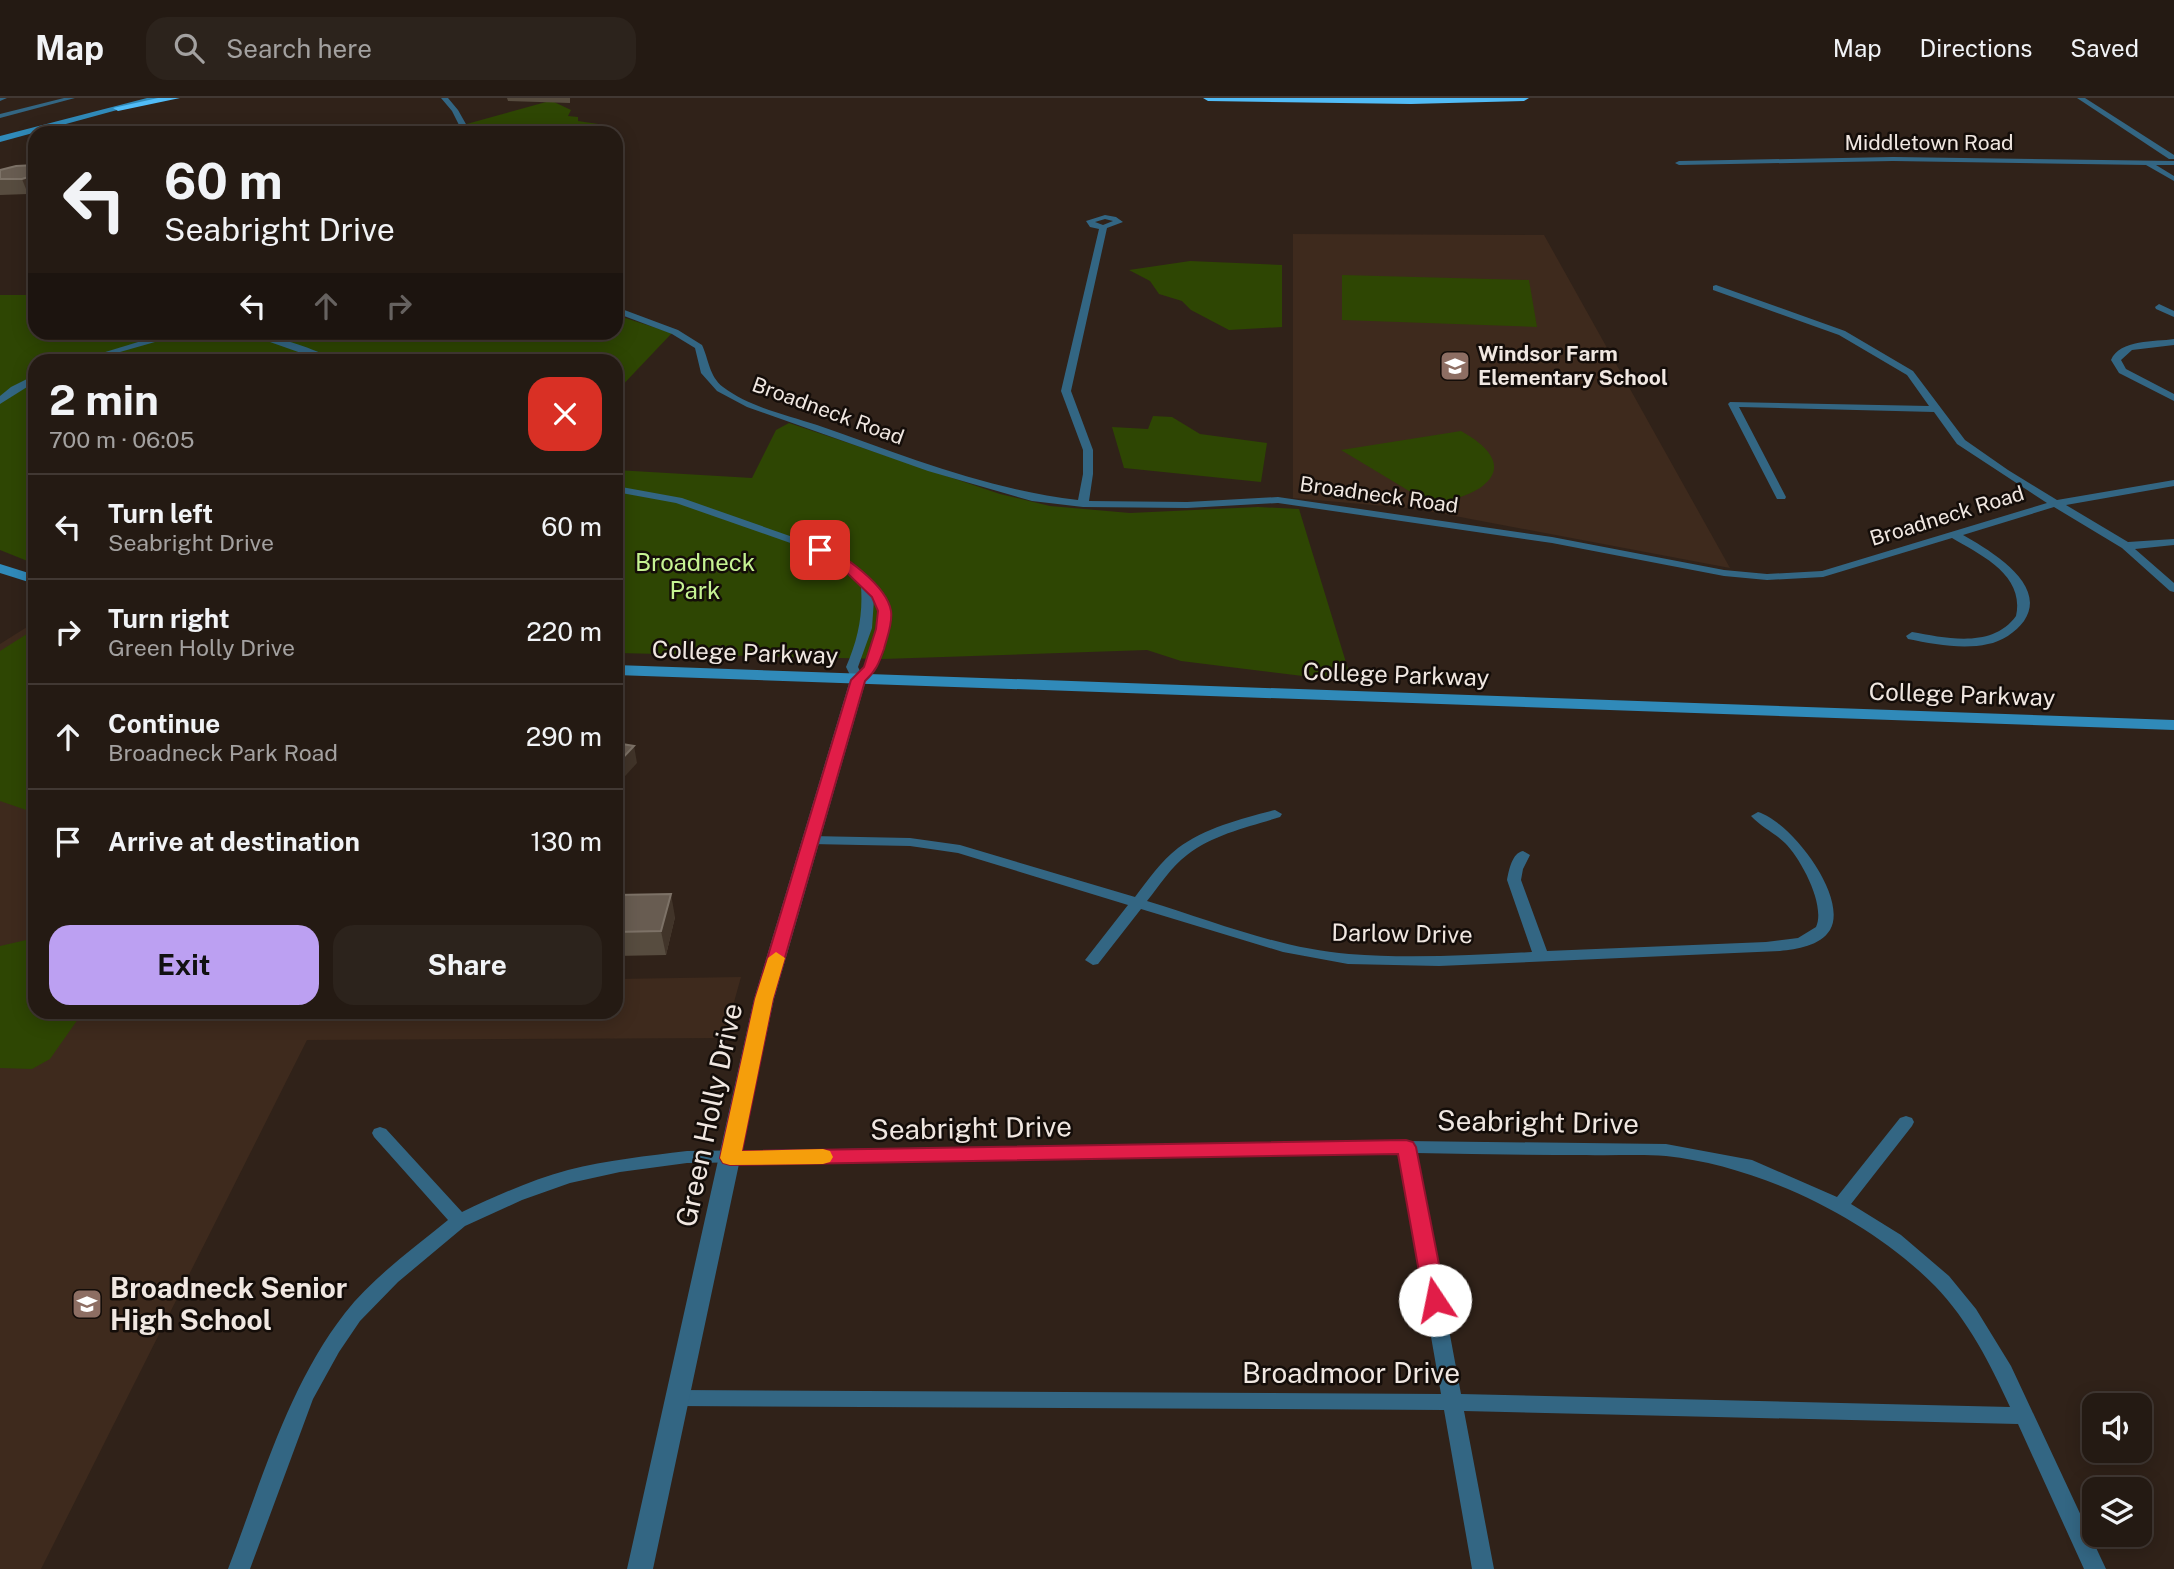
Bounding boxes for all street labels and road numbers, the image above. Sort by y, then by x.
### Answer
street label: Middletown Road [1844,130,2014,155]
street label: Broadneck Road [749,371,908,450]
street label: Broadneck Road [1298,471,1460,518]
street label: Broadneck Road [1867,480,2027,551]
street label: College Parkway [651,635,839,669]
street label: College Parkway [1302,657,1490,691]
street label: College Parkway [1868,677,2056,711]
street label: Darlow Drive [1331,918,1473,948]
street label: Green Holly Drive [669,1000,748,1230]
street label: Seabright Drive [1437,1103,1639,1140]
street label: Seabright Drive [870,1109,1072,1146]
street label: Broadmoor Drive [1242,1356,1460,1389]

